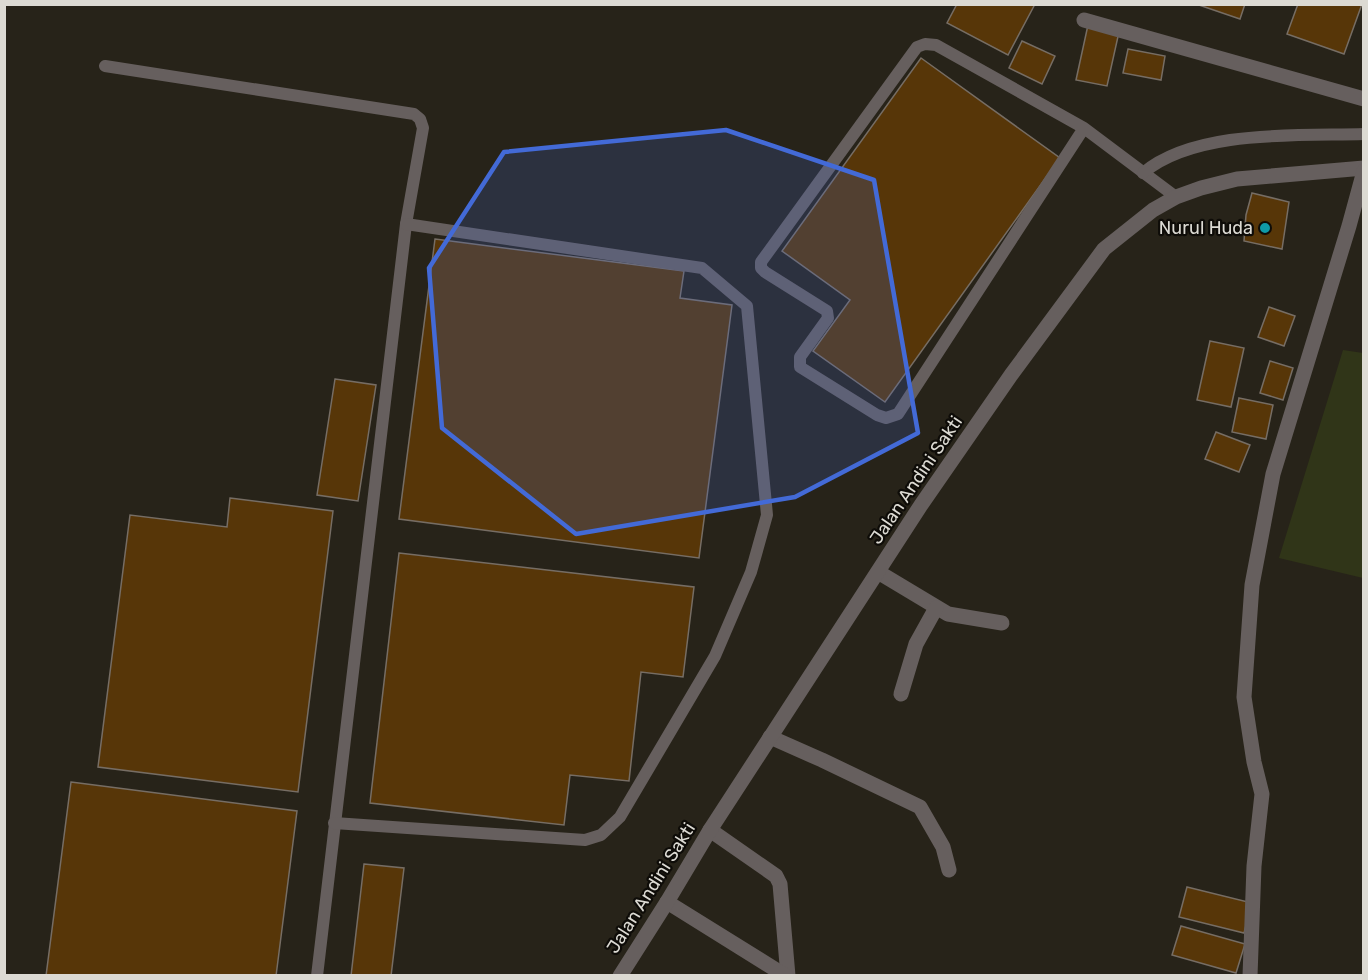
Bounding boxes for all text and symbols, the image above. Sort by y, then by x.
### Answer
place label: Nurul Huda [1159,217,1253,239]
marker: Nurul Huda [1258,221,1272,235]
street label: Jalan Andini Sakti [865,412,967,548]
street label: Jalan Andini Sakti [602,819,700,957]

